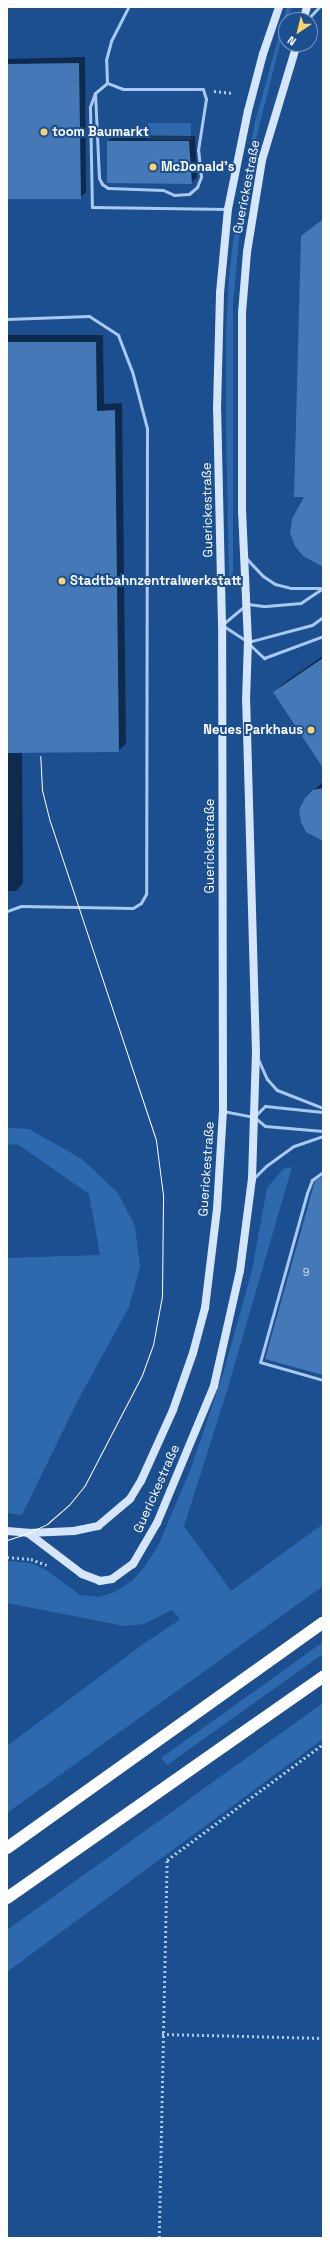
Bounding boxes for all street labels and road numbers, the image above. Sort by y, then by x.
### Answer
street label: Guerickestraße [230,139,264,235]
street label: Guerickestraße [199,462,217,558]
street label: Guerickestraße [202,798,218,894]
street label: Guerickestraße [196,1121,218,1217]
street label: Guerickestraße [131,1442,183,1536]

